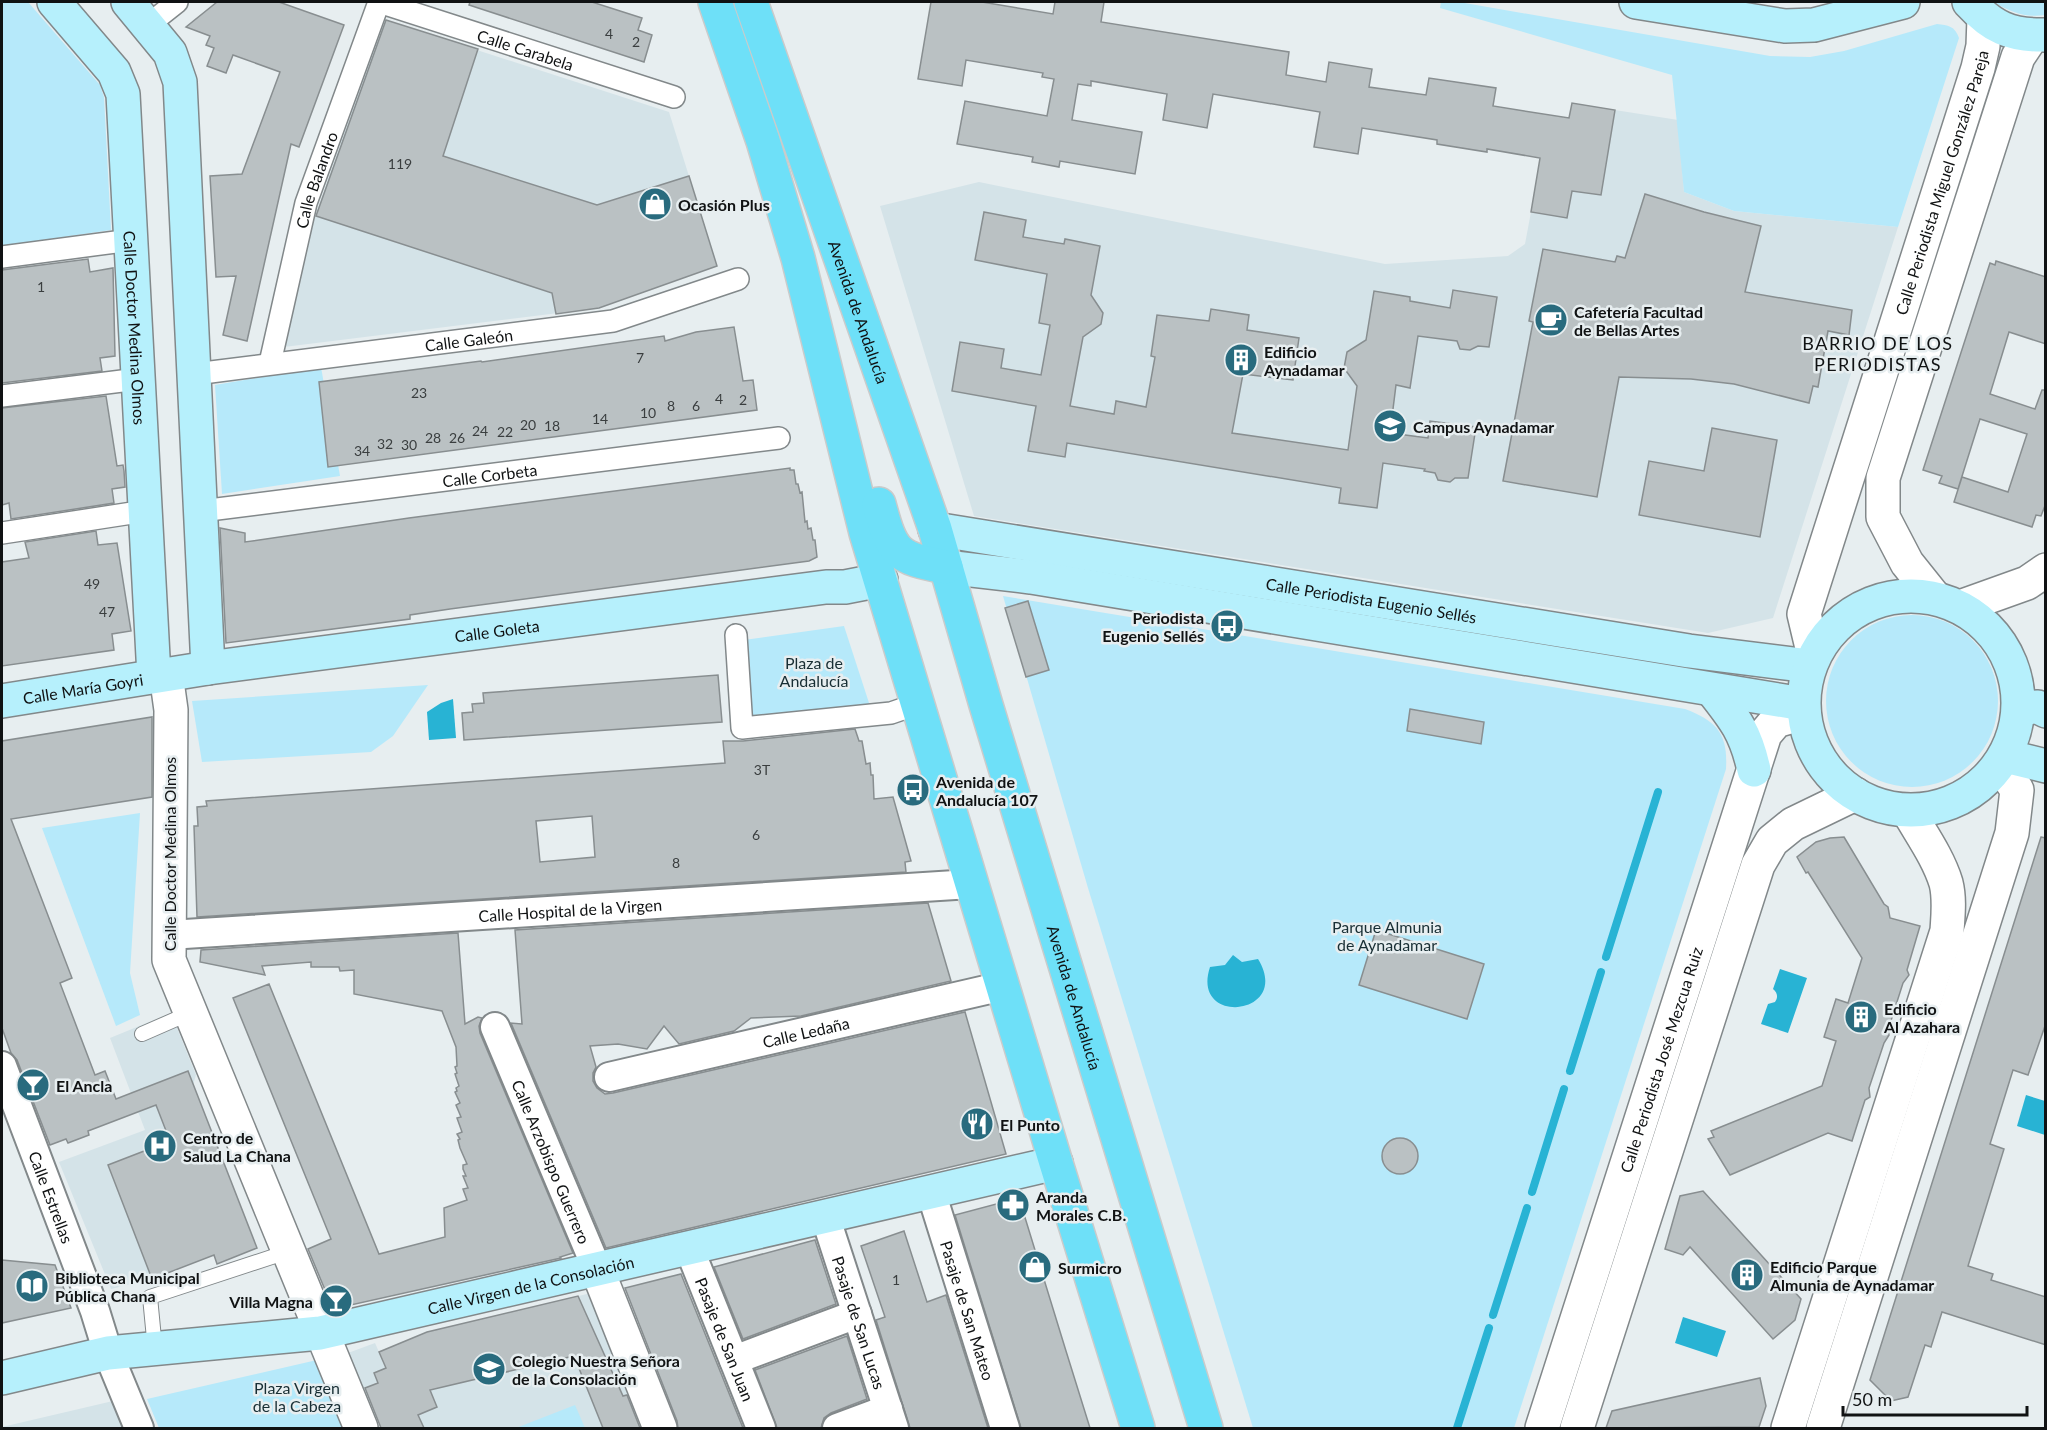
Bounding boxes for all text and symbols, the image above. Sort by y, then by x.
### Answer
street label: Calle Carabela [475,25,576,74]
house number: 4 [605,25,613,42]
house number: 2 [632,33,640,50]
street label: Calle Periodista Miguel González Pareja [1890,48,1991,317]
street label: Calle Balandro [291,129,341,230]
house number: 119 [388,155,412,172]
shop icon: Ocasión Plus [637,186,673,222]
place label: Ocasión Plus [678,195,770,214]
street label: Calle Doctor Medina Olmos [121,230,150,425]
street label: Avenida de Andalucía [825,238,893,386]
house number: 1 [37,278,45,295]
cafe icon: Cafetería Facultad de Bellas Artes [1533,302,1569,338]
place label: Cafetería Facultad de Bellas Artes [1574,302,1703,339]
street label: Calle Galeón [424,324,514,354]
district label: BARRIO DE LOS PERIODISTAS [1802,332,1954,375]
building icon: Edificio Aynadamar [1223,342,1259,378]
place label: Edificio Aynadamar [1263,342,1345,379]
house number: 7 [636,349,644,366]
house number: 23 [411,384,427,401]
house number: 4 [715,390,723,407]
house number: 2 [739,391,747,408]
house number: 8 [667,397,675,414]
house number: 6 [692,397,700,414]
house number: 10 [640,404,656,421]
school or university icon: Campus Aynadamar [1372,408,1408,444]
house number: 14 [592,410,608,427]
house number: 20 [520,416,536,433]
house number: 18 [544,417,560,434]
place label: Campus Aynadamar [1413,417,1554,436]
house number: 24 [472,422,488,439]
house number: 22 [497,423,513,440]
house number: 28 [425,429,441,446]
house number: 26 [449,429,465,446]
house number: 32 [377,435,393,452]
house number: 30 [401,436,417,453]
house number: 34 [354,442,370,459]
street label: Calle Corbeta [441,459,538,490]
street label: Calle Periodista Eugenio Sellés [1265,573,1478,626]
house number: 49 [84,575,100,592]
house number: 47 [99,603,115,620]
place label: Periodista Eugenio Sellés [1102,608,1204,645]
bus stop icon: Periodista Eugenio Sellés [1209,608,1245,644]
street label: Calle Goleta [453,615,540,645]
park label: Plaza de Andalucía [780,653,848,690]
street label: Calle María Goyri [22,669,144,707]
street label: Calle Doctor Medina Olmos [160,757,179,951]
house number: 3T [754,761,771,778]
bus stop icon: Avenida de Andalucía 107 [895,772,931,808]
place label: Avenida de Andalucía 107 [935,772,1038,809]
house number: 6 [752,826,760,843]
house number: 8 [672,854,680,871]
street label: Calle Hospital de la Virgen [478,894,663,925]
park label: Parque Almunia de Aynadamar [1332,917,1442,954]
street label: Avenida de Andalucía [1044,923,1106,1072]
street label: Calle Periodista José Mezcua Ruiz [1615,944,1706,1175]
building icon: Edificio Al Azahara [1843,999,1879,1035]
place label: Edificio Al Azahara [1883,999,1960,1036]
street label: Calle Ledaña [760,1012,851,1051]
bar icon: El Ancla [15,1067,51,1103]
place label: El Ancla [56,1076,112,1095]
street label: Calle Arzobispo Guerrero [509,1077,595,1246]
restaurant icon: El Punto [959,1106,995,1142]
place label: El Punto [1000,1115,1060,1134]
hospital icon: Centro de Salud La Chana [142,1128,178,1164]
place label: Centro de Salud La Chana [183,1128,291,1165]
street label: Calle Estrellas [26,1148,78,1246]
pharmacy icon: Aranda Morales C.B. [995,1187,1031,1223]
place label: Aranda Morales C.B. [1035,1187,1126,1224]
street label: Pasaje de San Mateo [937,1238,999,1383]
shop icon: Surmicro [1017,1249,1053,1285]
street label: Calle Virgen de la Consolación [425,1251,636,1317]
street label: Pasaje de San Lucas [829,1254,890,1392]
building icon: Edificio Parque Almunia de Aynadamar [1729,1257,1765,1293]
place label: Edificio Parque Almunia de Aynadamar [1769,1257,1934,1294]
place label: Surmicro [1058,1258,1122,1277]
library icon: Biblioteca Municipal Pública Chana [14,1268,50,1304]
place label: Biblioteca Municipal Pública Chana [55,1268,200,1305]
house number: 1 [892,1271,900,1288]
street label: Pasaje de San Juan [692,1274,759,1404]
bar icon: Villa Magna [318,1283,354,1319]
place label: Villa Magna [228,1292,313,1311]
school or university icon: Colegio Nuestra Señora de la Consolación [471,1351,507,1387]
place label: Colegio Nuestra Señora de la Consolación [512,1351,680,1388]
park label: Plaza Virgen de la Cabeza [253,1378,341,1415]
scale bar [1843,1379,2028,1417]
text: 50 m [1852,1388,1892,1410]

